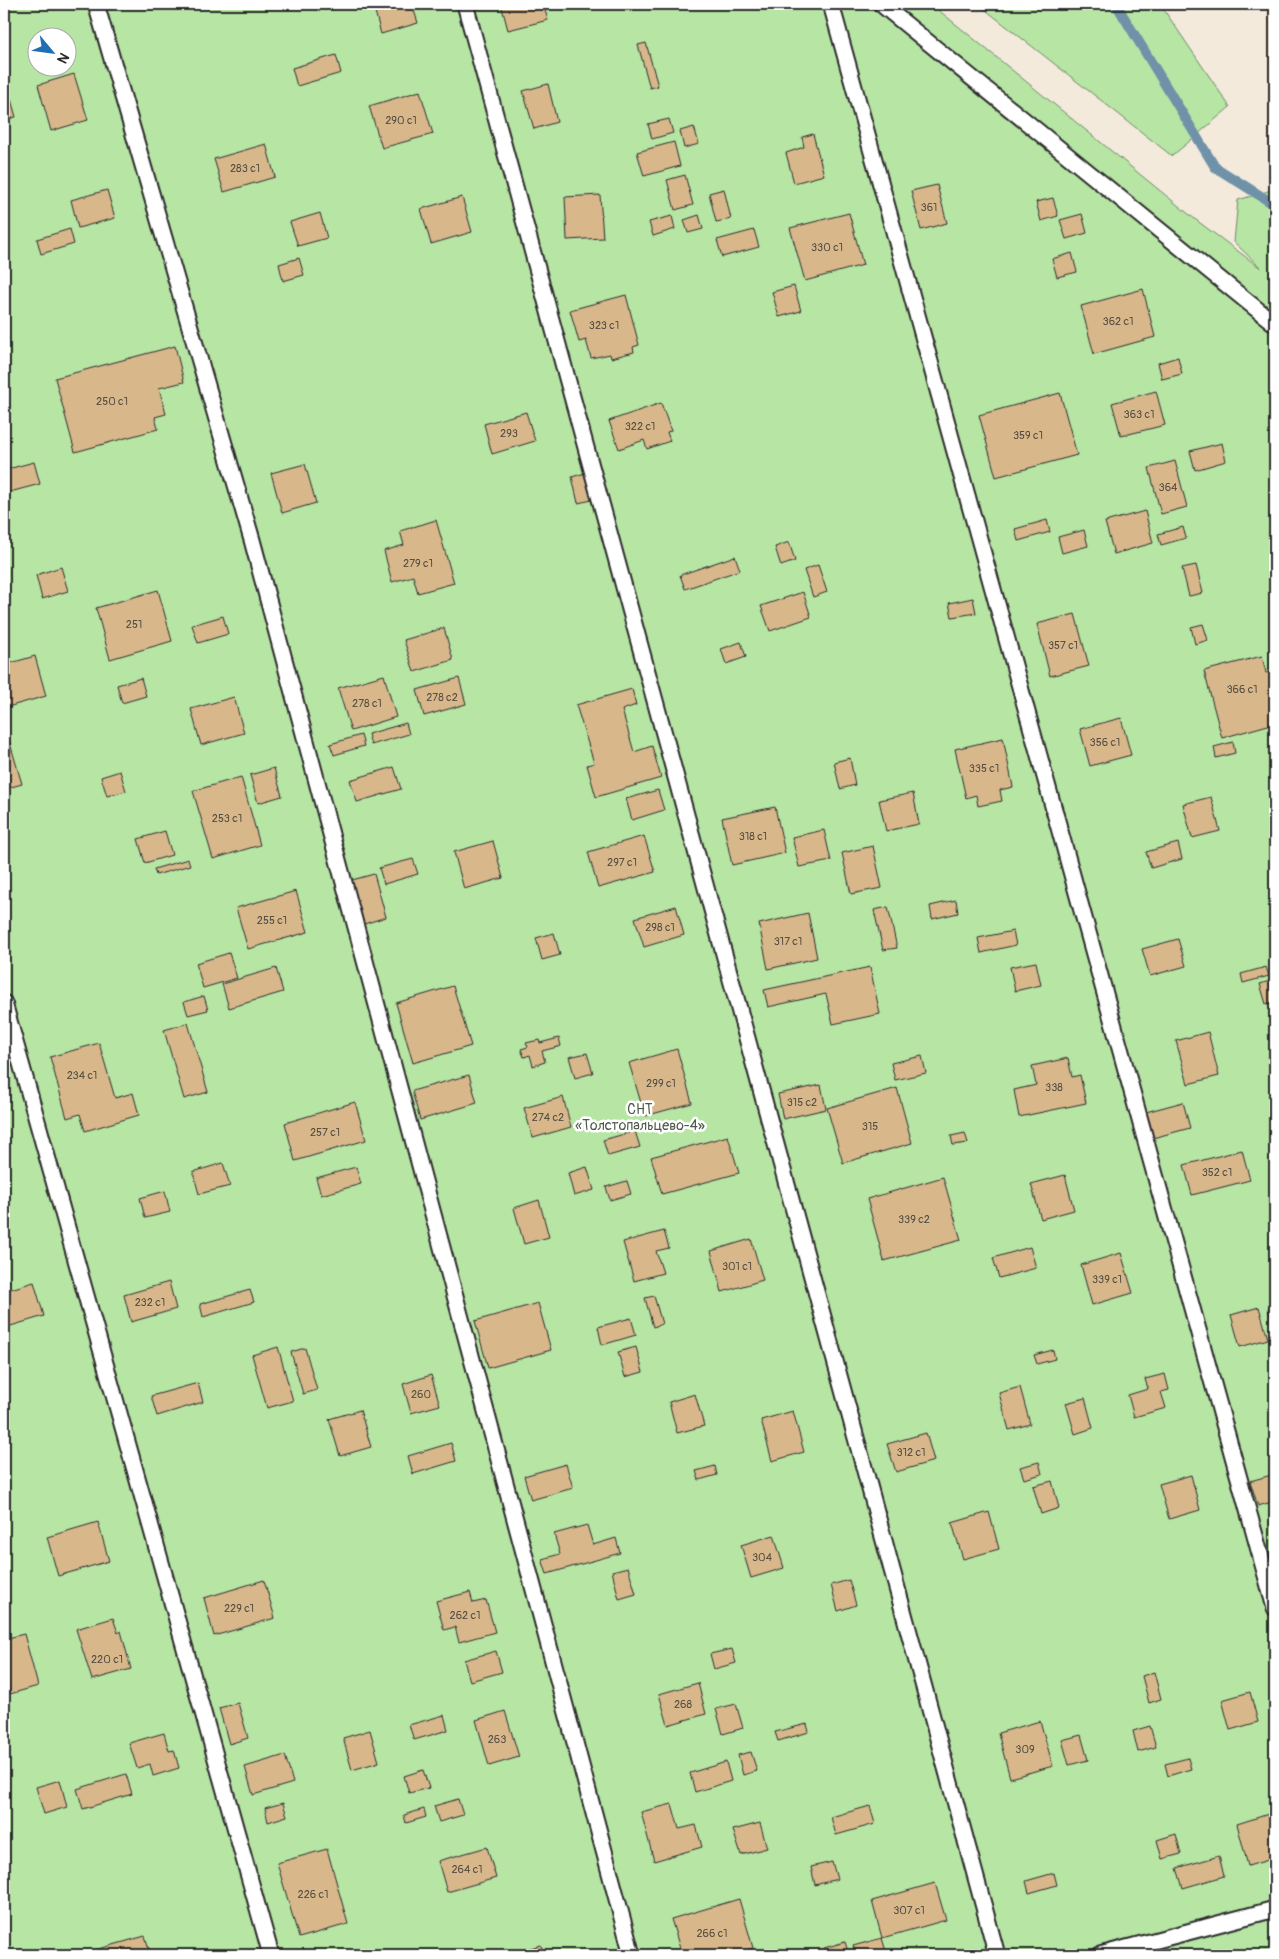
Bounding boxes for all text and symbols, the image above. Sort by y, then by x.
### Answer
north arrow [28,28,78,78]
text: N [53,50,73,66]
house number: 290 с1 [385,114,417,127]
house number: 283 с1 [230,162,260,175]
house number: 361 [921,201,937,214]
house number: 330 с1 [811,241,843,254]
house number: 362 с1 [1103,315,1133,328]
house number: 323 с1 [589,319,619,332]
house number: 250 с1 [96,395,128,408]
house number: 363 с1 [1124,408,1154,421]
house number: 322 с1 [625,420,655,433]
house number: 293 [500,427,518,440]
house number: 359 с1 [1013,429,1043,442]
house number: 364 [1159,481,1178,494]
house number: 279 с1 [403,557,433,570]
house number: 251 [126,618,142,631]
house number: 357 с1 [1048,639,1078,652]
house number: 366 с1 [1226,683,1258,696]
house number: 278 с2 [426,691,458,704]
house number: 278 с1 [352,697,382,710]
house number: 356 с1 [1090,736,1120,749]
house number: 335 с1 [969,762,999,775]
house number: 253 с1 [212,812,242,825]
house number: 318 с1 [739,830,767,843]
house number: 297 с1 [607,856,637,869]
house number: 255 с1 [257,914,287,927]
house number: 298 с1 [645,921,675,934]
house number: 317 с1 [774,935,802,948]
house number: 234 с1 [67,1069,97,1082]
house number: 299 с1 [646,1077,676,1090]
house number: 338 [1045,1081,1063,1094]
house number: 315 с2 [787,1096,817,1109]
park label: СНТ «Толстопальцево-4» [575,1101,705,1134]
house number: 274 с2 [532,1111,564,1124]
house number: 315 [862,1120,878,1133]
house number: 257 с1 [310,1126,340,1139]
house number: 352 с1 [1202,1166,1232,1179]
house number: 339 с2 [898,1213,930,1226]
house number: 301 с1 [722,1260,752,1273]
house number: 339 с1 [1092,1273,1122,1286]
house number: 232 с1 [135,1296,165,1309]
house number: 260 [411,1388,431,1401]
house number: 312 с1 [897,1446,925,1459]
house number: 304 [752,1551,773,1564]
house number: 229 с1 [224,1602,254,1615]
house number: 262 с1 [450,1609,480,1622]
house number: 220 с1 [91,1653,123,1666]
house number: 268 [674,1698,692,1711]
house number: 263 [488,1733,506,1746]
house number: 309 [1015,1743,1035,1756]
house number: 264 с1 [451,1863,483,1876]
house number: 226 с1 [298,1888,328,1901]
house number: 307 с1 [893,1904,925,1917]
house number: 266 с1 [696,1927,728,1940]

